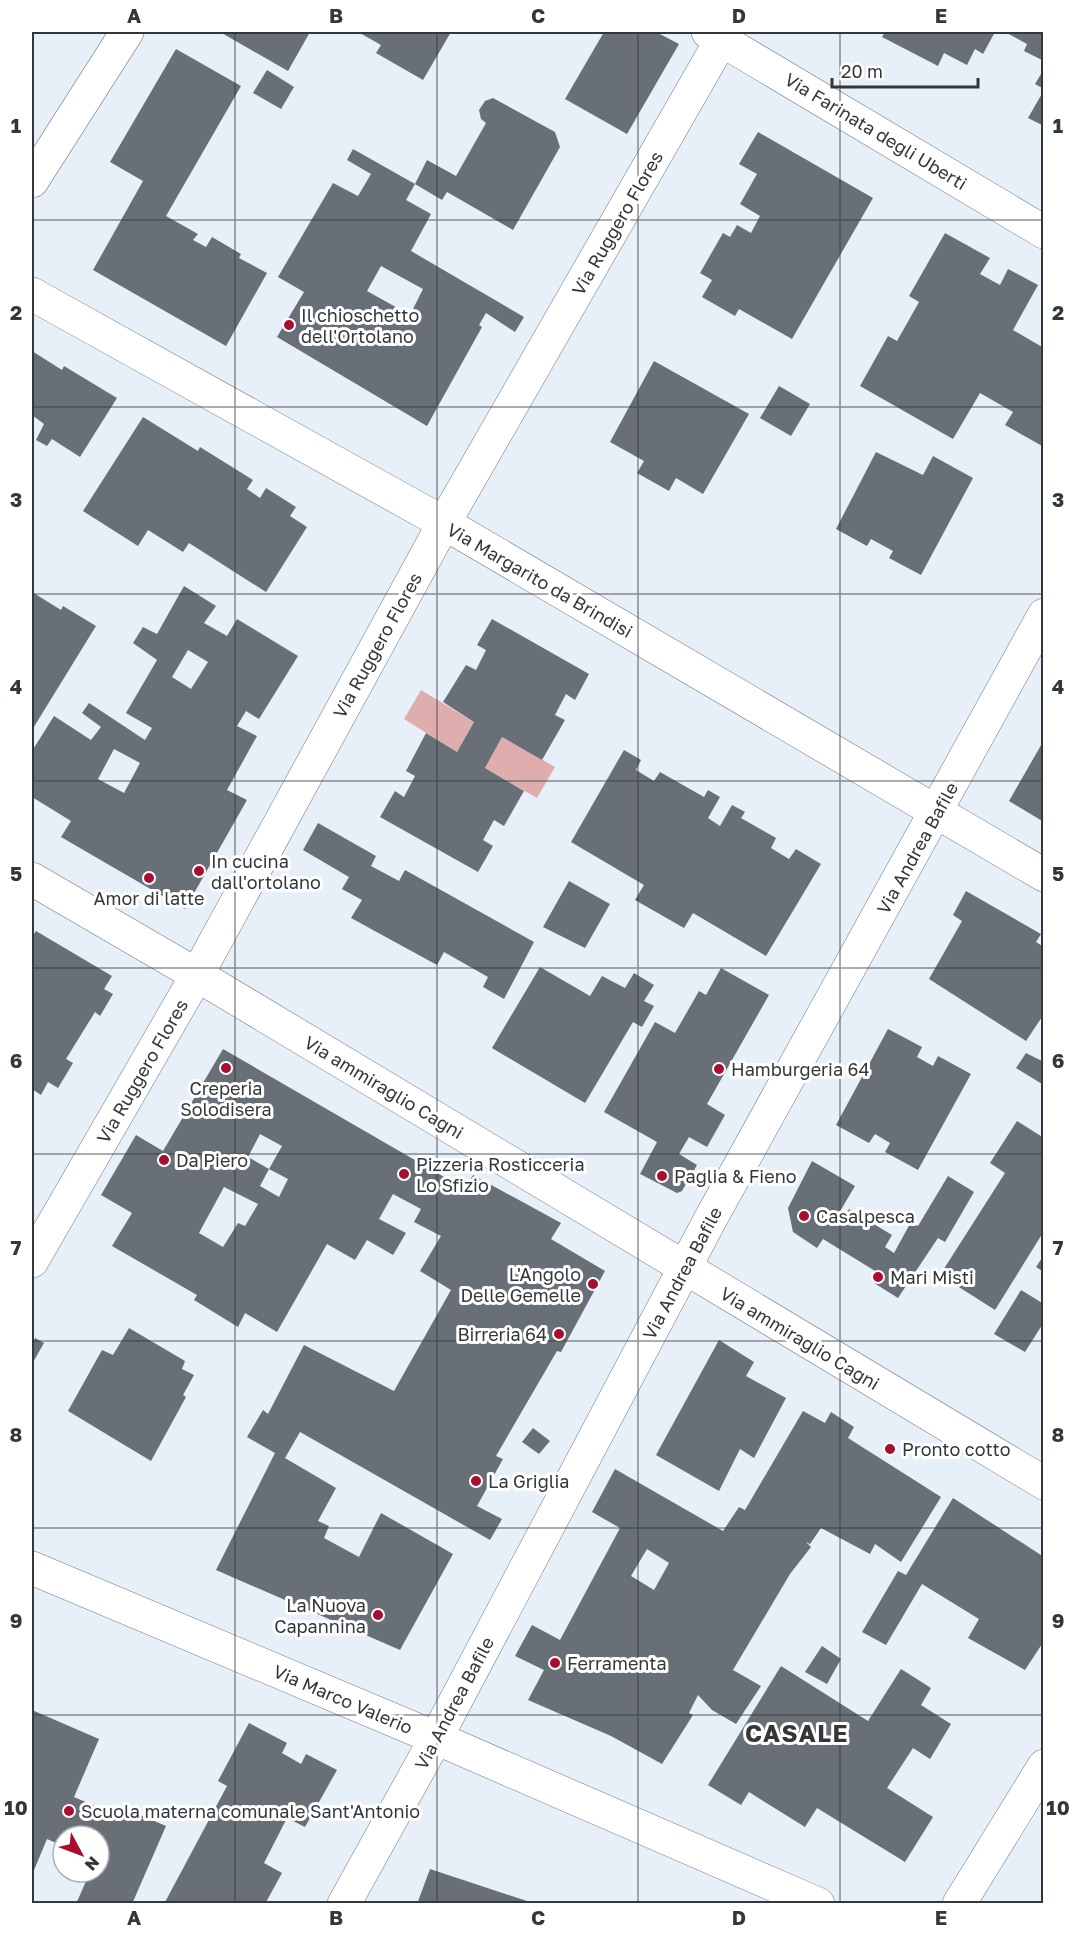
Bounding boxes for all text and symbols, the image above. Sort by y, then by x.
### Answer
text: A [127,3,141,27]
text: B [329,3,343,27]
text: C [531,3,545,27]
text: D [732,3,746,27]
text: E [935,3,947,27]
scale bar [832,51,978,89]
text: 20 m [841,60,883,82]
street label: Via Farinata degli Uberti [781,68,971,194]
text: 1 [11,113,21,137]
text: 1 [1053,113,1063,137]
street label: Via Ruggero Flores [567,147,667,299]
text: 2 [10,300,22,324]
text: 2 [1052,300,1064,324]
place label: Il chioschetto dell'Ortolano [301,304,419,347]
marker: Il chioschetto dell'Ortolano [282,318,296,332]
text: 3 [10,487,22,511]
text: 3 [1052,487,1064,511]
street label: Via Margarito da Brindisi [443,518,637,642]
street label: Via Ruggero Flores [328,568,426,722]
text: 4 [10,674,22,698]
text: 4 [1052,674,1064,698]
street label: Via Andrea Bafile [872,778,962,918]
place label: In cucina dall'ortolano [211,850,321,893]
text: 5 [10,861,22,885]
text: 5 [1052,861,1064,885]
marker: In cucina dall'ortolano [192,864,206,878]
marker: Amor di latte [142,871,156,885]
place label: Amor di latte [93,887,205,909]
street label: Via Ruggero Flores [92,995,192,1147]
street label: Via ammiraglio Cagni [300,1031,468,1143]
text: 6 [10,1048,22,1072]
text: 6 [1052,1048,1064,1072]
place label: Hamburgeria 64 [731,1058,869,1080]
marker: Creperia Solodisera [219,1061,233,1075]
marker: Hamburgeria 64 [712,1062,726,1076]
place label: Creperia Solodisera [180,1077,272,1120]
place label: Da Piero [176,1149,248,1171]
marker: Da Piero [157,1153,171,1167]
place label: Pizzeria Rosticceria Lo Sfizio [416,1153,585,1196]
place label: Paglia & Fieno [674,1165,797,1187]
marker: Pizzeria Rosticceria Lo Sfizio [397,1167,411,1181]
marker: Paglia & Fieno [655,1169,669,1183]
street label: Via Andrea Bafile [638,1203,726,1343]
place label: Casalpesca [816,1205,915,1227]
marker: Casalpesca [797,1209,811,1223]
text: 7 [11,1235,22,1259]
text: 7 [1053,1235,1064,1259]
place label: L'Angolo Delle Gemelle [460,1263,581,1306]
place label: Mari Misti [890,1266,974,1288]
marker: Mari Misti [871,1270,885,1284]
marker: L'Angolo Delle Gemelle [586,1277,600,1291]
street label: Via ammiraglio Cagni [716,1282,884,1394]
place label: Birreria 64 [457,1323,547,1345]
marker: Birreria 64 [552,1327,566,1341]
text: 8 [10,1422,22,1446]
text: 8 [1052,1422,1064,1446]
place label: Pronto cotto [902,1438,1010,1460]
marker: Pronto cotto [883,1442,897,1456]
place label: La Griglia [488,1470,569,1492]
marker: La Griglia [469,1474,483,1488]
place label: La Nuova Capannina [274,1594,366,1637]
text: 9 [10,1608,22,1632]
marker: La Nuova Capannina [371,1608,385,1622]
text: 9 [1052,1608,1064,1632]
street label: Via Andrea Bafile [410,1633,498,1773]
place label: Ferramenta [567,1652,667,1674]
marker: Ferramenta [548,1656,562,1670]
street label: Via Marco Valerio [270,1660,416,1738]
district label: CASALE [745,1718,849,1747]
text: 10 [4,1795,28,1819]
text: 10 [1046,1795,1070,1819]
place label: Scuola materna comunale Sant'Antonio [81,1800,420,1822]
marker: Scuola materna comunale Sant'Antonio [62,1804,76,1818]
north arrow [51,1824,111,1884]
text: N [81,1853,104,1875]
text: A [127,1905,141,1929]
text: B [329,1905,343,1929]
text: C [531,1905,545,1929]
text: D [732,1905,746,1929]
text: E [935,1905,947,1929]

